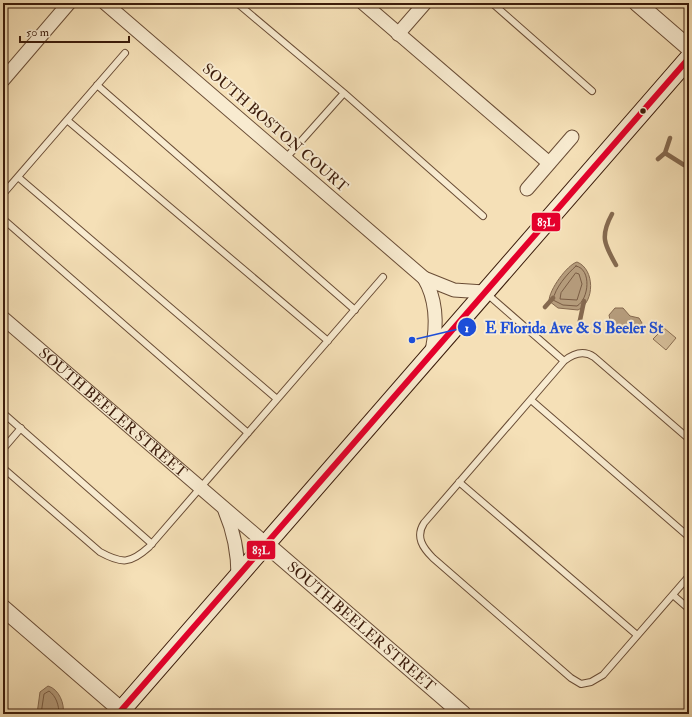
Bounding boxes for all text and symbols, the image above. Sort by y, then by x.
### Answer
scale bar [20,18,129,44]
text: 50 m [26,25,50,40]
street label: SOUTH BOSTON COURT [198,60,352,196]
unlabelled marker [638,106,648,116]
line badge: 83L [531,212,561,232]
text: 83L [537,216,556,229]
callout: E Florida Ave & S Beeler St [457,313,671,341]
text: E Florida Ave & S Beeler St [485,318,664,338]
text: 1 [465,321,469,336]
street label: SOUTH BEELER STREET [35,344,191,481]
line badge: 83L [246,540,276,560]
text: 83L [252,544,271,557]
street label: SOUTH BEELER STREET [283,557,439,695]

